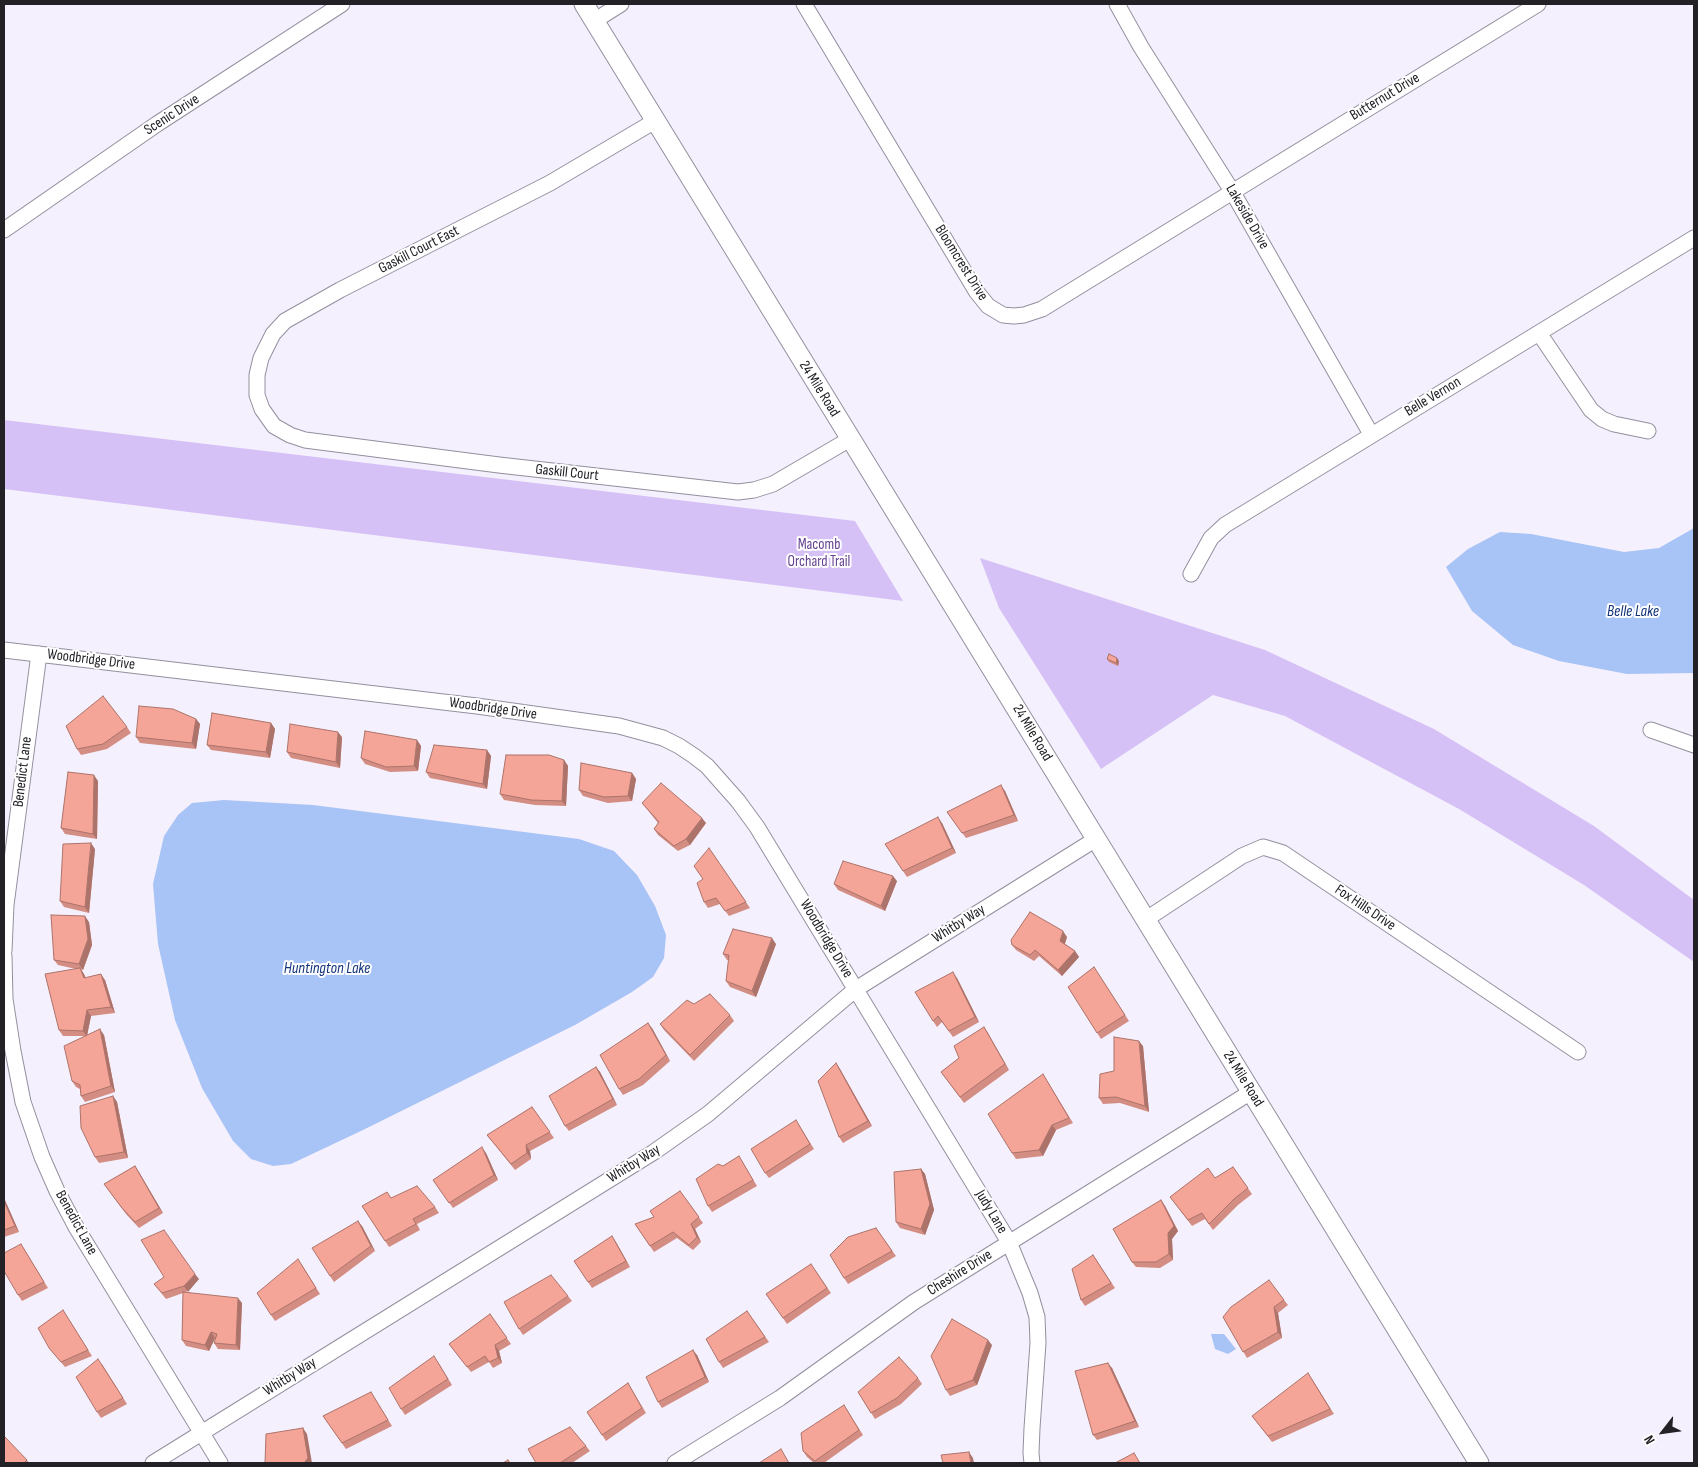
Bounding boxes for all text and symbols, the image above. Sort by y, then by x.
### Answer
street label: Butternut Drive [1347,69,1423,125]
street label: Scenic Drive [141,91,203,139]
street label: Lakeside Drive [1221,181,1273,253]
street label: Gaskill Court East [376,222,462,278]
street label: Bloomcrest Drive [931,222,991,304]
street label: 24 Mile Road [795,358,843,420]
street label: Belle Vernon [1402,373,1464,421]
street label: Gaskill Court [534,461,600,485]
park label: Macomb Orchard Trail [788,536,850,571]
water label: Belle Lake [1607,602,1659,622]
street label: Woodbridge Drive [46,646,136,674]
street label: Woodbridge Drive [448,694,538,724]
street label: 24 Mile Road [1008,702,1056,764]
street label: Benedict Lane [10,736,36,808]
street label: Fox Hills Drive [1331,881,1399,935]
street label: Woodbridge Drive [796,897,856,981]
street label: Whitby Way [929,901,989,947]
water label: Huntington Lake [284,959,370,979]
street label: 24 Mile Road [1219,1048,1267,1110]
street label: Whitby Way [604,1141,664,1187]
street label: Judy Lane [971,1187,1011,1237]
street label: Benedict Lane [51,1188,101,1258]
street label: Cheshire Drive [924,1246,996,1300]
street label: Whitby Way [260,1354,320,1400]
north arrow [1638,1407,1688,1457]
text: N [1640,1432,1659,1447]

